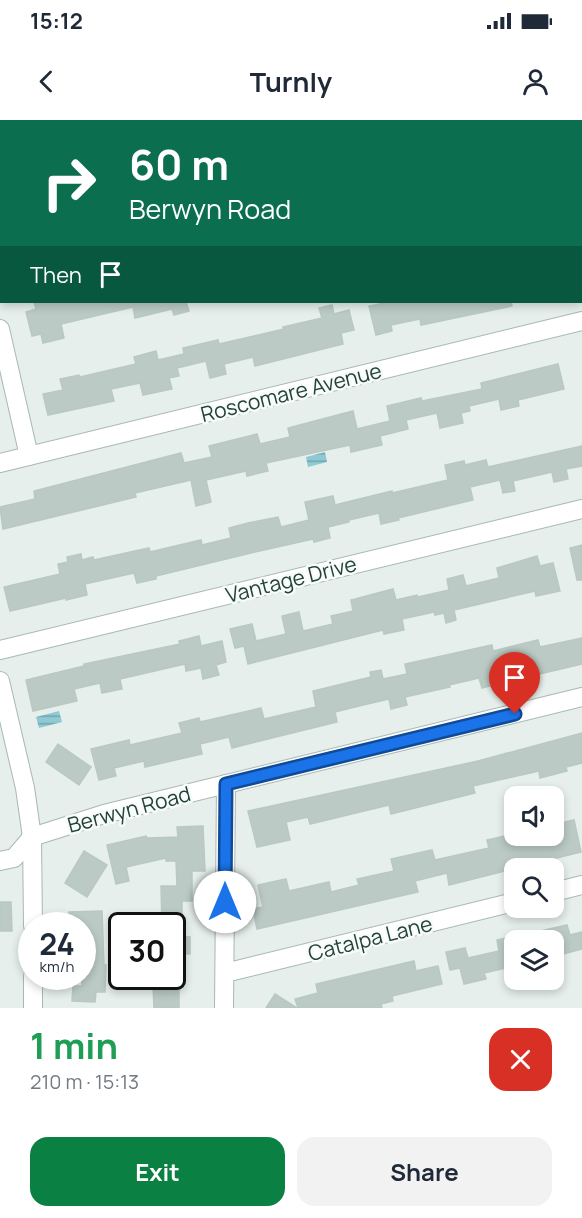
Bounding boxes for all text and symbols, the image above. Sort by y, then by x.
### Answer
text: 15:12 [30,6,83,36]
text: Turnly [250,63,332,100]
icon: back [30,65,63,98]
icon: person [519,65,552,98]
text: 60 m [129,135,229,193]
icon: right [30,144,108,222]
text: Berwyn Road [129,190,291,227]
icon: arrive [94,258,127,291]
text: Then [30,260,82,290]
street label: Roscomare Avenue [198,356,384,428]
street label: Vantage Drive [223,549,359,609]
pin [489,652,540,714]
icon: arrive [498,661,531,694]
street label: Berwyn Road [64,779,194,839]
map controls [504,786,564,990]
button: sound [504,786,564,846]
button: search [504,858,564,918]
position arrow [193,870,257,934]
street label: Catalpa Lane [305,909,435,967]
speed limit sign: 30 [108,912,186,990]
text: 24 [39,923,75,964]
button: layers [504,930,564,990]
text: km/h [40,956,74,977]
text: 1 min [30,1021,118,1070]
button: close [489,1028,552,1091]
text: 210 m · 15:13 [30,1068,139,1095]
button: Exit [30,1137,285,1206]
button: Share [297,1137,552,1206]

